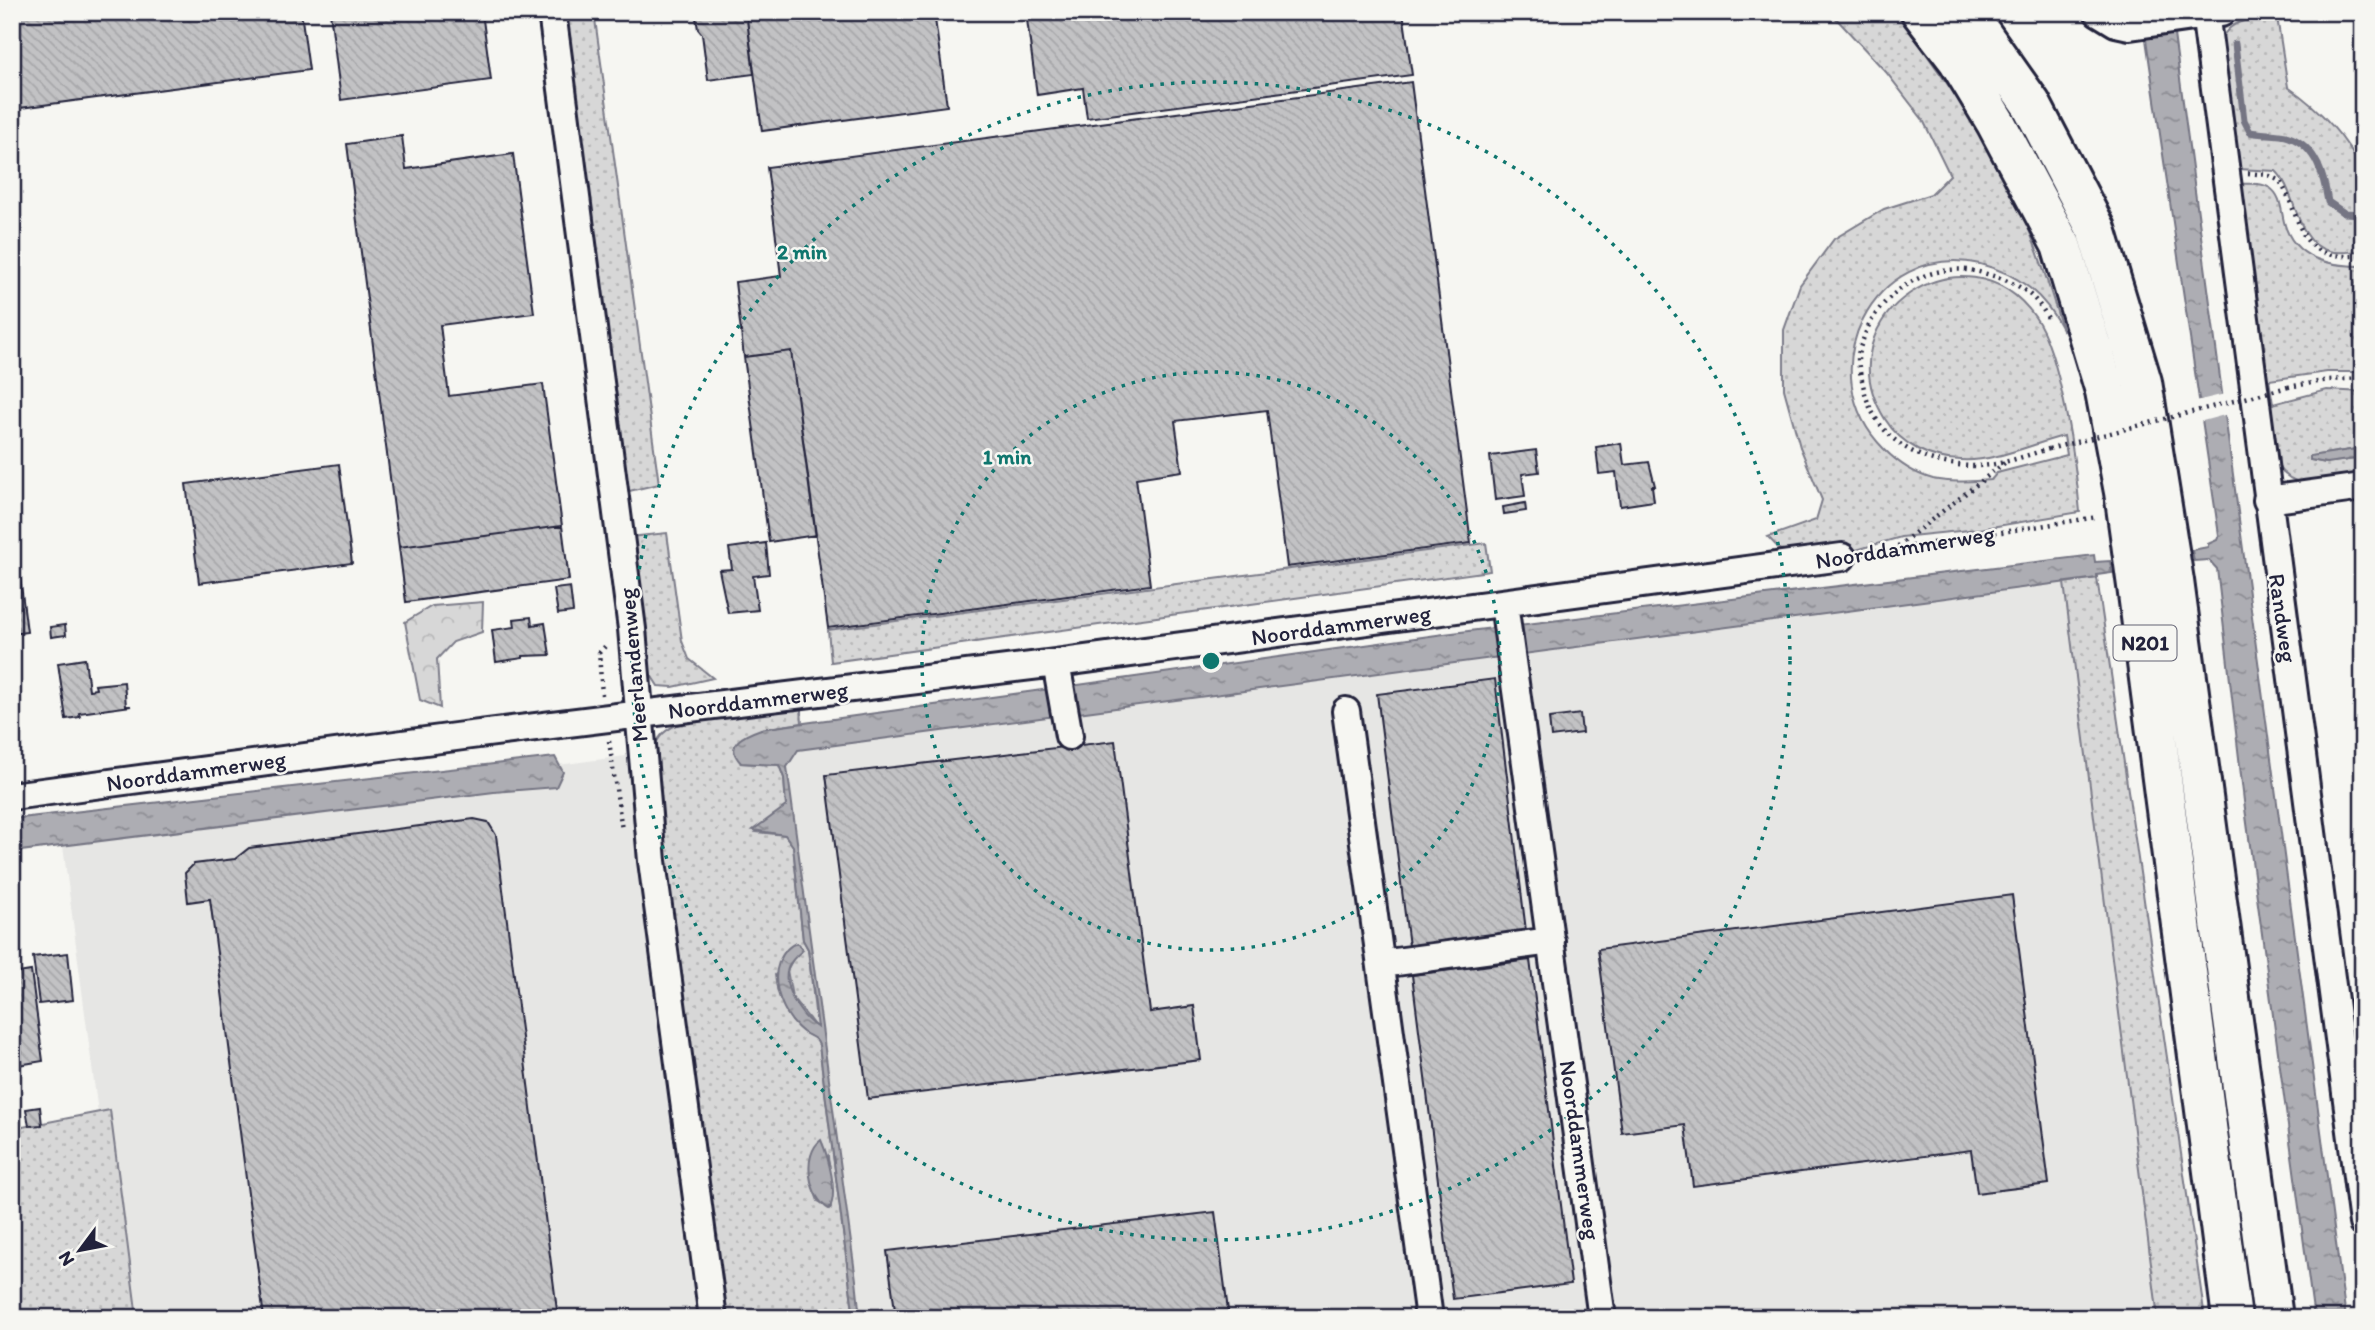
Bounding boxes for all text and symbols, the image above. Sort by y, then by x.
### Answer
text: 2 min [777,239,828,264]
text: 1 min [983,444,1032,469]
street label: Noorddammerweg [1813,519,1997,575]
street label: Randweg [2263,572,2303,664]
street label: Meerlandenweg [612,586,654,743]
street label: Noorddammerweg [1249,598,1433,651]
road number: N201 [2114,626,2176,660]
centre of rings [1199,649,1223,673]
street label: Noorddammerweg [666,675,850,725]
street label: Noorddammerweg [104,744,288,797]
street label: Noorddammerweg [1554,1058,1607,1242]
north arrow [46,1214,116,1284]
text: N [53,1247,79,1270]

